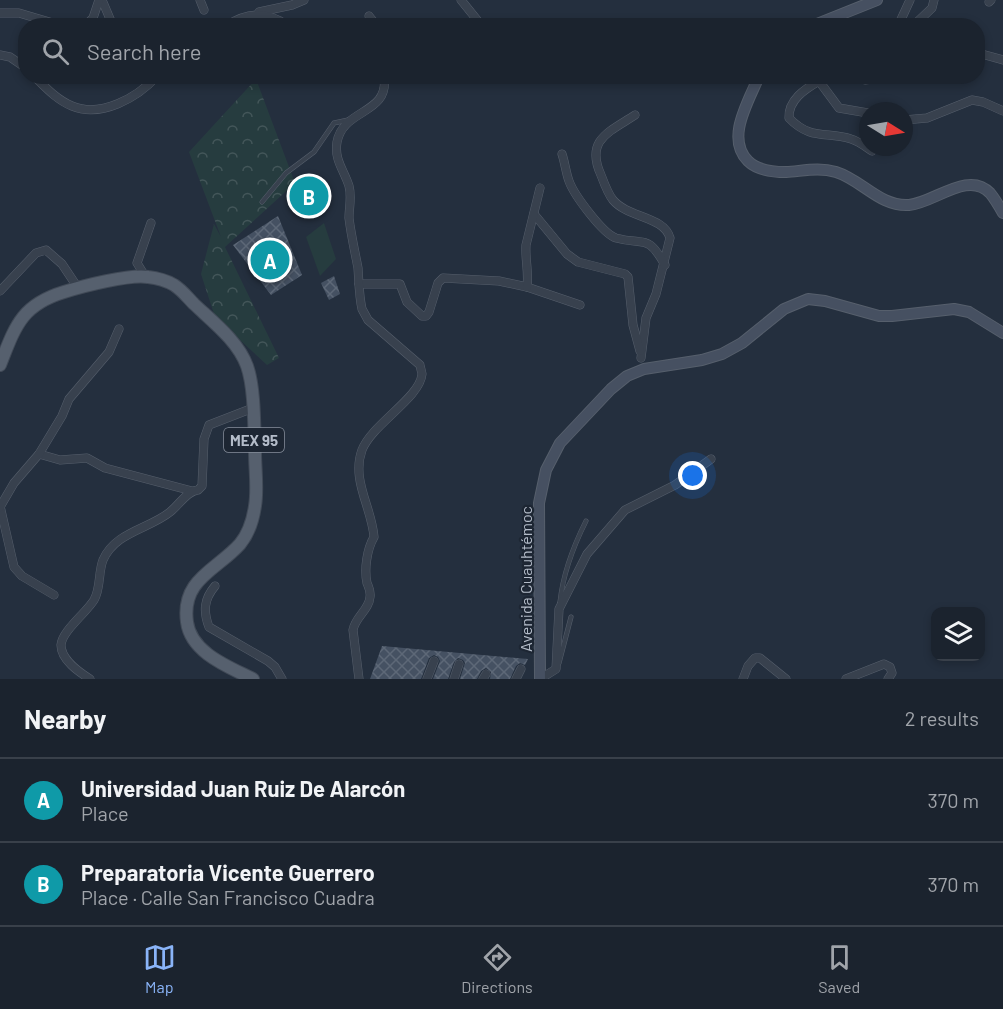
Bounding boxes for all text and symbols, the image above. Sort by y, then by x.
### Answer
search box [18,18,985,84]
icon: search [39,35,72,68]
text: Search here [87,38,201,64]
north arrow [859,102,913,156]
pin: B [290,174,328,218]
pin: A [250,238,290,282]
road number: MEX 95 [224,428,284,452]
your location [678,461,707,490]
street label: Avenida Cuauhtémoc [516,506,535,652]
map controls [931,607,985,661]
button: layers [931,607,985,661]
text: Nearby [24,703,106,734]
text: 2 results [905,706,979,730]
text: Universidad Juan Ruiz De Alarcón [81,775,405,801]
text: A [37,788,50,812]
text: 370 m [927,788,979,812]
text: Place [81,801,129,825]
text: Preparatoria Vicente Guerrero [81,859,375,885]
text: B [37,872,50,896]
text: 370 m [927,872,979,896]
text: Place · Calle San Francisco Cuadra [81,885,375,909]
tab: Map [143,941,176,996]
tab: Directions [461,941,533,996]
tab: Saved [818,941,860,996]

